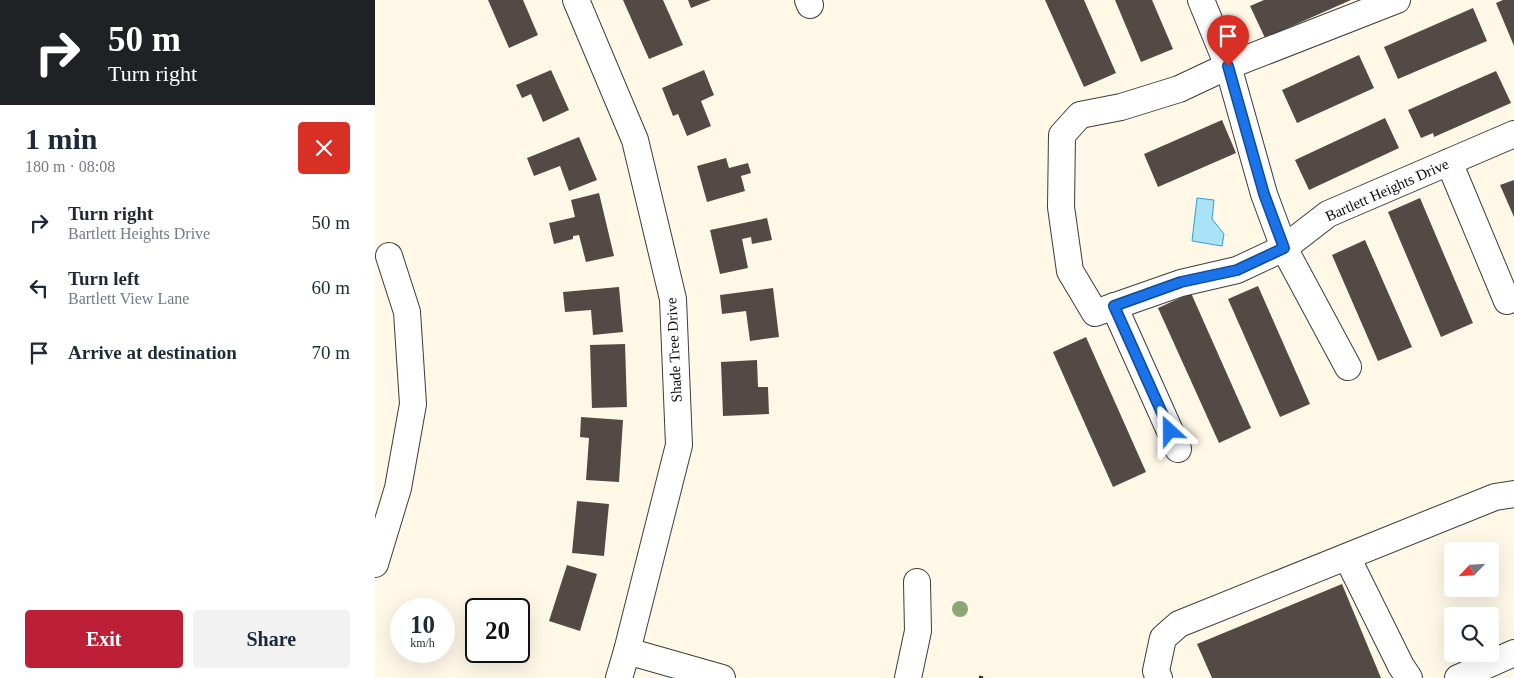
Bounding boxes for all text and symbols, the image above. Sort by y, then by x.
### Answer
pin [1207,15,1249,66]
icon: right [25,20,90,85]
text: 50 m [108,20,181,59]
icon: arrive [1214,22,1242,50]
text: Turn right [108,61,197,86]
text: 1 min [25,122,98,155]
button: close [298,122,350,174]
street label: Bartlett Heights Drive [1323,155,1451,224]
text: 180 m · 08:08 [25,158,115,175]
text: Turn right [68,203,153,224]
icon: right [25,209,53,237]
text: 50 m [311,212,350,233]
text: Bartlett Heights Drive [68,225,210,242]
text: Turn left [68,268,140,289]
icon: left [25,274,53,302]
text: 60 m [311,277,350,298]
text: Bartlett View Lane [68,290,189,307]
street label: Shade Tree Drive [663,297,685,403]
icon: arrive [25,339,53,367]
text: Arrive at destination [68,342,237,363]
text: 70 m [311,342,350,363]
position arrow [1143,404,1195,456]
north arrow [1444,542,1499,598]
map controls [1444,542,1499,662]
speed limit sign: 20 [465,598,530,663]
button: search [1444,607,1499,662]
button: Exit [25,610,183,668]
button: Share [193,610,350,668]
text: 10 [410,611,435,638]
text: km/h [410,636,435,650]

